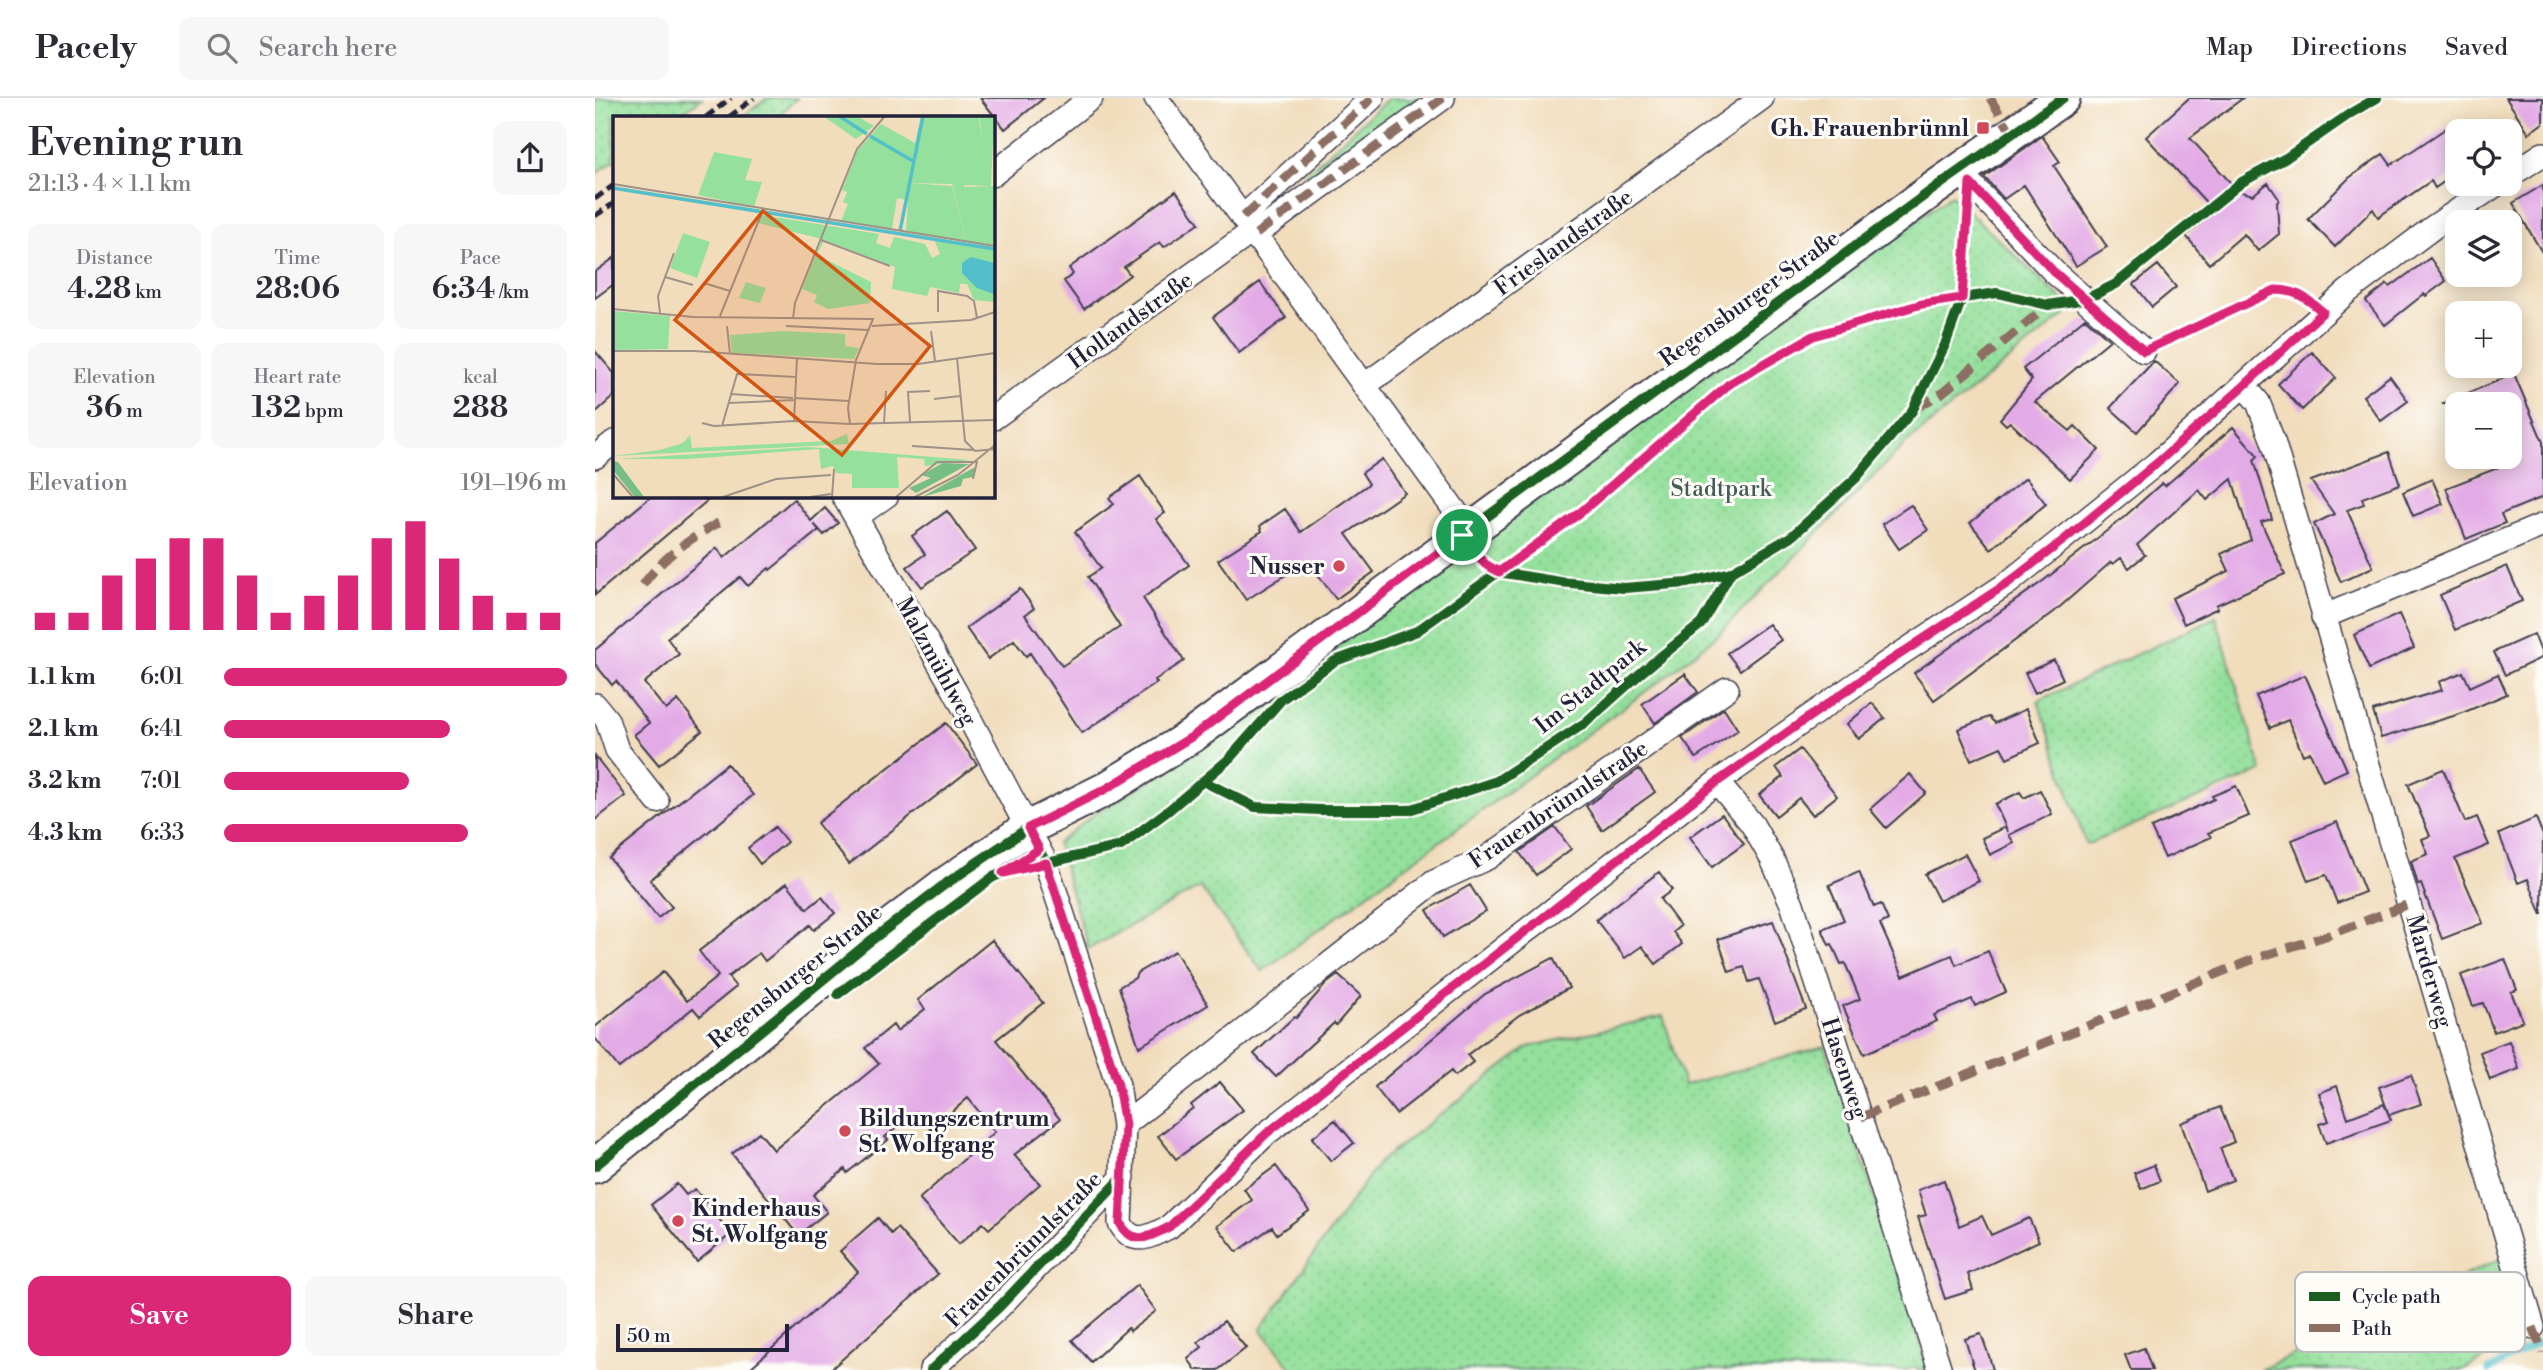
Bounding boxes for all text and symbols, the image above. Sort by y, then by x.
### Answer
search box [179,17,669,80]
text: Pacely [35,28,137,69]
icon: search [203,29,241,67]
text: Search here [259,32,397,64]
text: Map [2206,33,2253,63]
text: Directions [2291,33,2407,63]
text: Saved [2445,33,2508,63]
place label: Gh. Frauenbrünnl [1770,115,1969,143]
inset map [613,116,994,497]
map controls [2445,119,2522,469]
button: locate [2445,119,2522,196]
text: Evening run [28,120,243,167]
marker: Gh. Frauenbrünnl [1975,120,1991,136]
button: share [493,121,567,195]
text: 21:13 · 4 × 1.1 km [28,170,192,198]
street label: Frieslandstraße [1489,183,1638,302]
button: layers [2445,210,2522,287]
street label: Regensburger Straße [1654,224,1845,374]
text: Distance [76,246,153,270]
text: Time [275,246,320,270]
text: Pace [460,246,501,270]
street label: Hollandstraße [1063,266,1199,376]
text: 4.28 [67,270,131,308]
text: 28:06 [255,270,340,308]
text: 6:34 [432,270,495,308]
text: km [131,280,162,304]
text: /km [495,280,529,304]
button: + [2445,301,2522,378]
text: Elevation [73,365,156,389]
text: Heart rate [254,365,341,389]
text: kcal [463,365,498,389]
text: 36 [86,389,122,427]
text: 132 [251,389,301,427]
text: 288 [453,389,508,427]
button: − [2445,392,2522,469]
text: m [122,399,143,423]
text: bpm [301,399,344,423]
text: Elevation [28,469,128,497]
text: 191–196 m [461,469,567,497]
park label: Stadtpark [1670,475,1773,503]
pin [1432,505,1492,565]
icon: arrive [1443,516,1481,554]
place label: Nusser [1249,553,1325,581]
marker: Nusser [1331,558,1347,574]
street label: Malzmühlweg [889,592,983,731]
street label: Im Stadtpark [1529,633,1653,740]
text: 1.1 km [28,663,96,691]
text: 6:01 [140,663,184,691]
text: 2.1 km [28,715,99,743]
text: 6:41 [140,715,183,743]
street label: Frauenbrünnlstraße [1464,734,1654,875]
text: 3.2 km [28,767,101,795]
text: 7:01 [140,767,182,795]
text: 4.3 km [28,819,102,847]
text: 6:33 [140,819,185,847]
street label: Regensburger Straße [703,898,888,1056]
street label: Marderweg [2400,911,2459,1031]
street label: Hasenweg [1815,1014,1874,1122]
place label: Bildungszentrum St. Wolfgang [859,1105,1050,1159]
marker: Bildungszentrum St. Wolfgang [837,1123,853,1139]
street label: Frauenbrünnlstraße [939,1165,1108,1334]
place label: Kinderhaus St. Wolfgang [692,1195,828,1249]
marker: Kinderhaus St. Wolfgang [670,1213,686,1229]
legend [2295,1272,2525,1352]
button: Save [28,1276,291,1356]
button: Share [305,1276,567,1356]
text: Cycle path [2352,1285,2441,1309]
text: Path [2352,1317,2392,1341]
scale bar [616,1321,789,1353]
text: 50 m [627,1324,671,1348]

